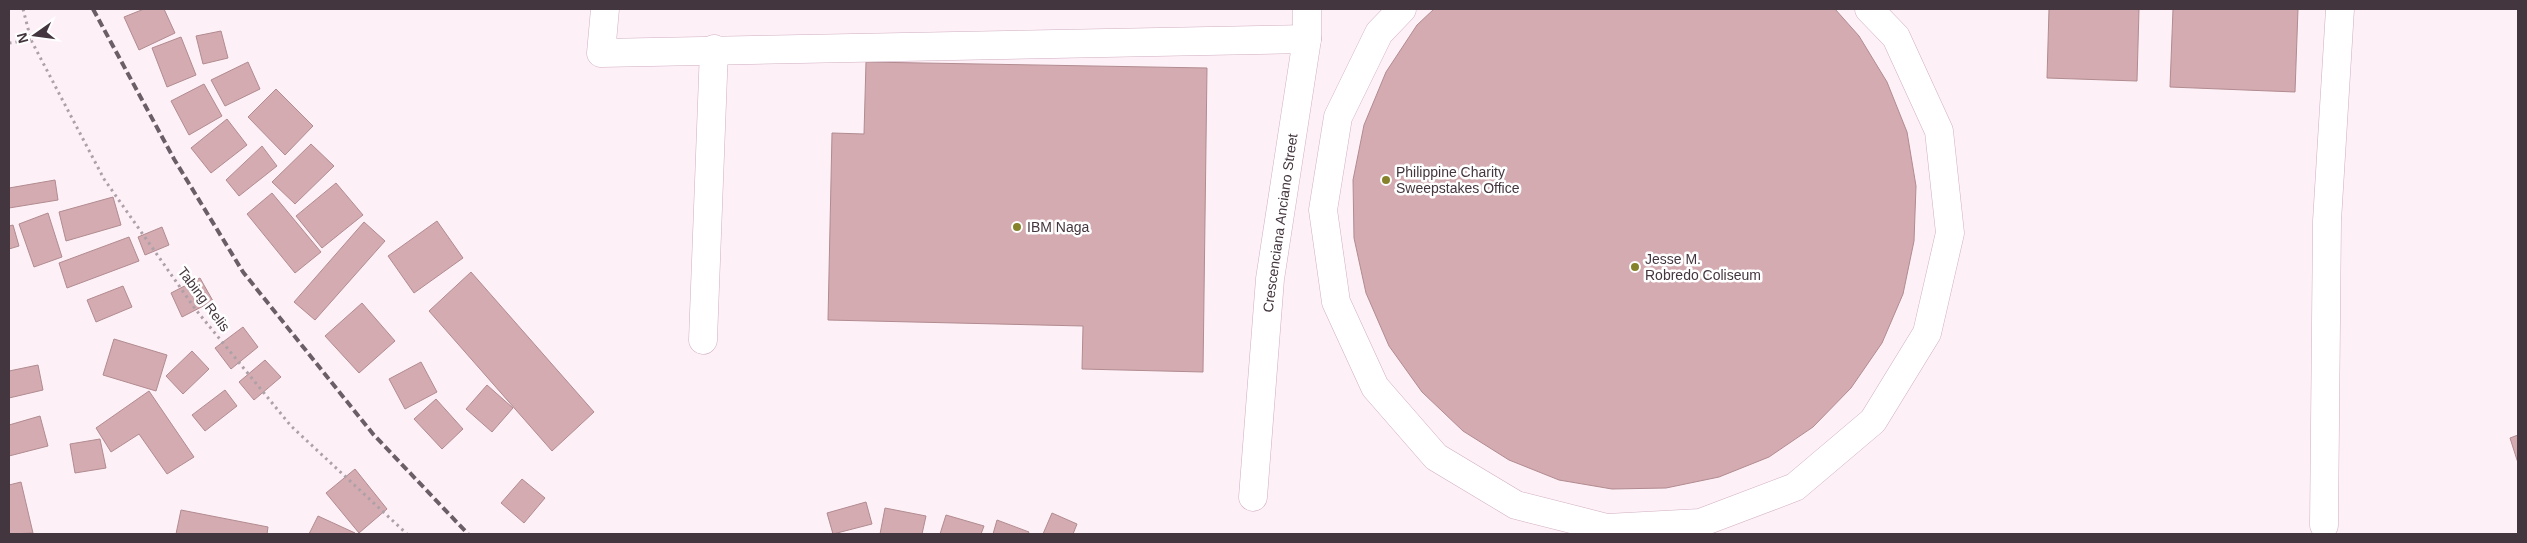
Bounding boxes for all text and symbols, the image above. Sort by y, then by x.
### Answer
north arrow [10,10,60,60]
text: N [13,31,31,45]
street label: Crescenciana Anciano Street [1260,132,1301,314]
place label: Philippine Charity Sweepstakes Office [1396,164,1520,196]
marker: Philippine Charity Sweepstakes Office [1380,174,1392,186]
place label: IBM Naga [1027,219,1089,235]
marker: IBM Naga [1011,221,1023,233]
place label: Jesse M. Robredo Coliseum [1645,251,1761,283]
marker: Jesse M. Robredo Coliseum [1629,261,1641,273]
street label: Tabing Relis [175,264,233,334]

